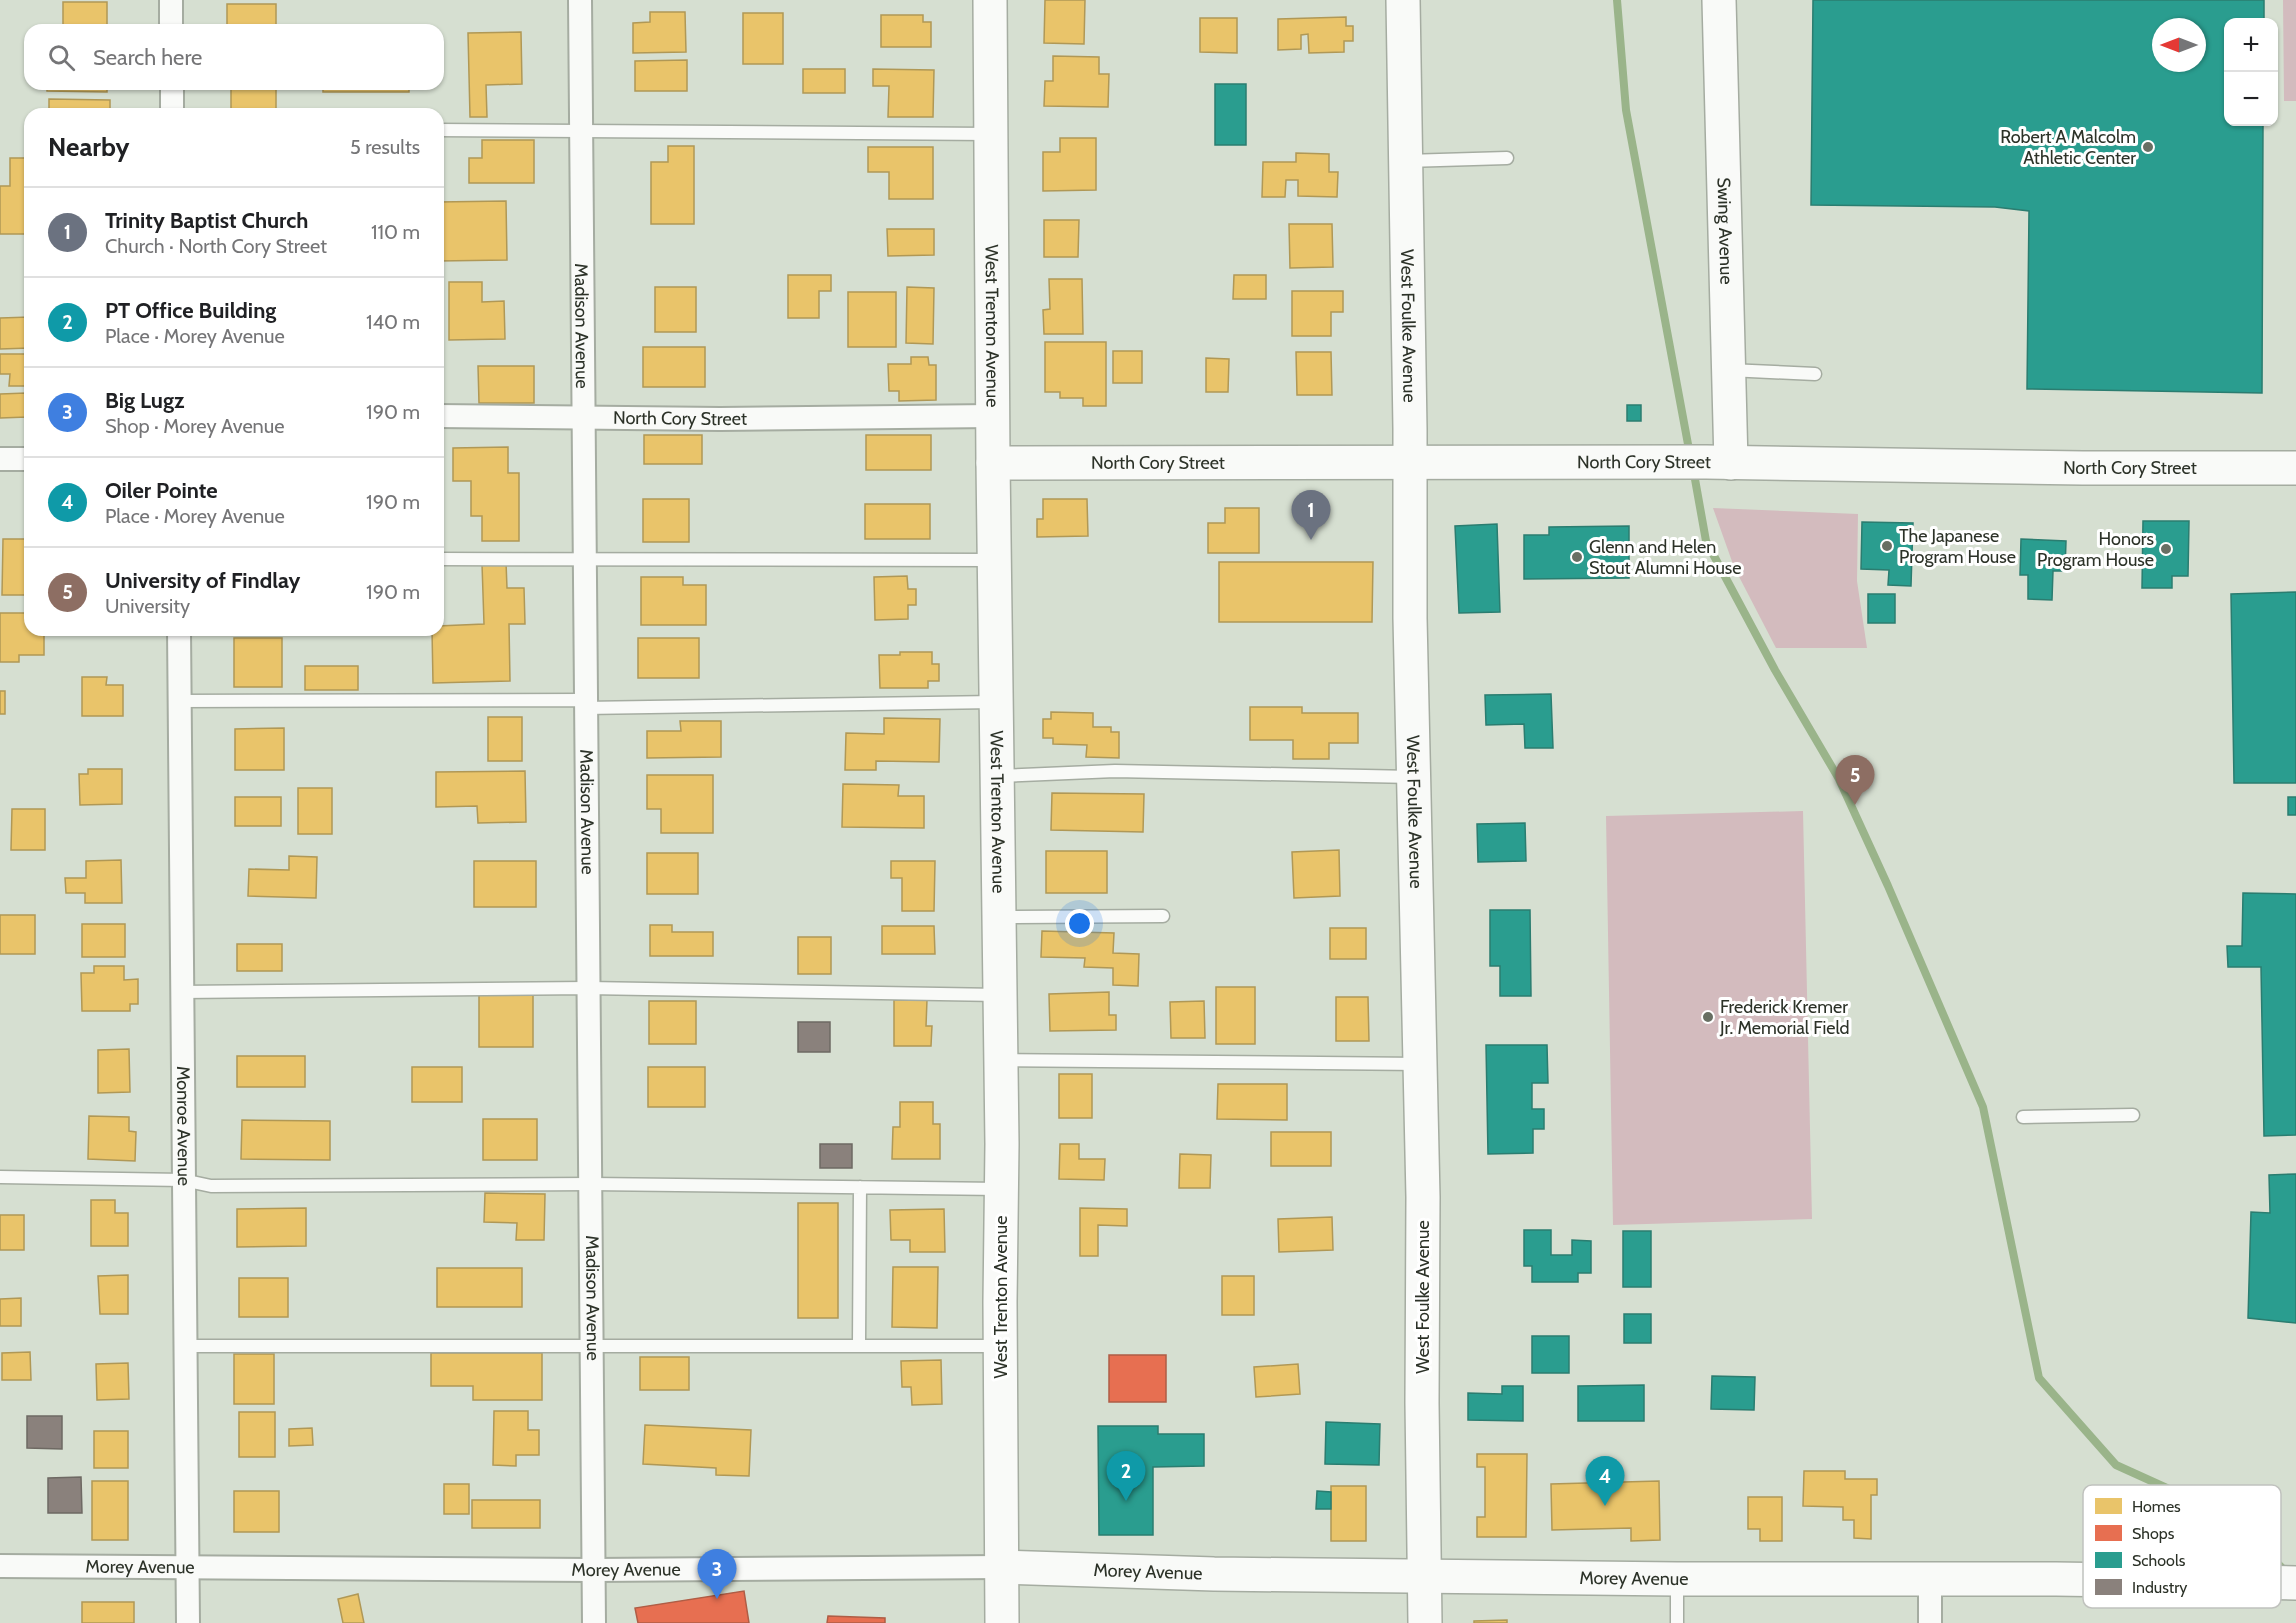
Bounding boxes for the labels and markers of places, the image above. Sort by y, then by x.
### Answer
place label: Robert A Malcolm Athletic Center [2000,126,2136,169]
marker: Robert A Malcolm Athletic Center [2141,140,2155,154]
pin: 1 [1292,490,1330,540]
place label: The Japanese Program House [1899,525,2016,568]
place label: Honors Program House [2037,528,2154,571]
place label: Glenn and Helen Stout Alumni House [1589,536,1742,579]
marker: The Japanese Program House [1880,539,1894,553]
marker: Honors Program House [2159,542,2173,556]
marker: Glenn and Helen Stout Alumni House [1570,550,1584,564]
pin: 5 [1836,756,1874,805]
place label: Frederick Kremer Jr. Memorial Field [1719,996,1850,1039]
marker: Frederick Kremer Jr. Memorial Field [1701,1010,1715,1024]
pin: 2 [1106,1452,1146,1501]
pin: 4 [1586,1456,1624,1506]
pin: 3 [698,1550,736,1599]

